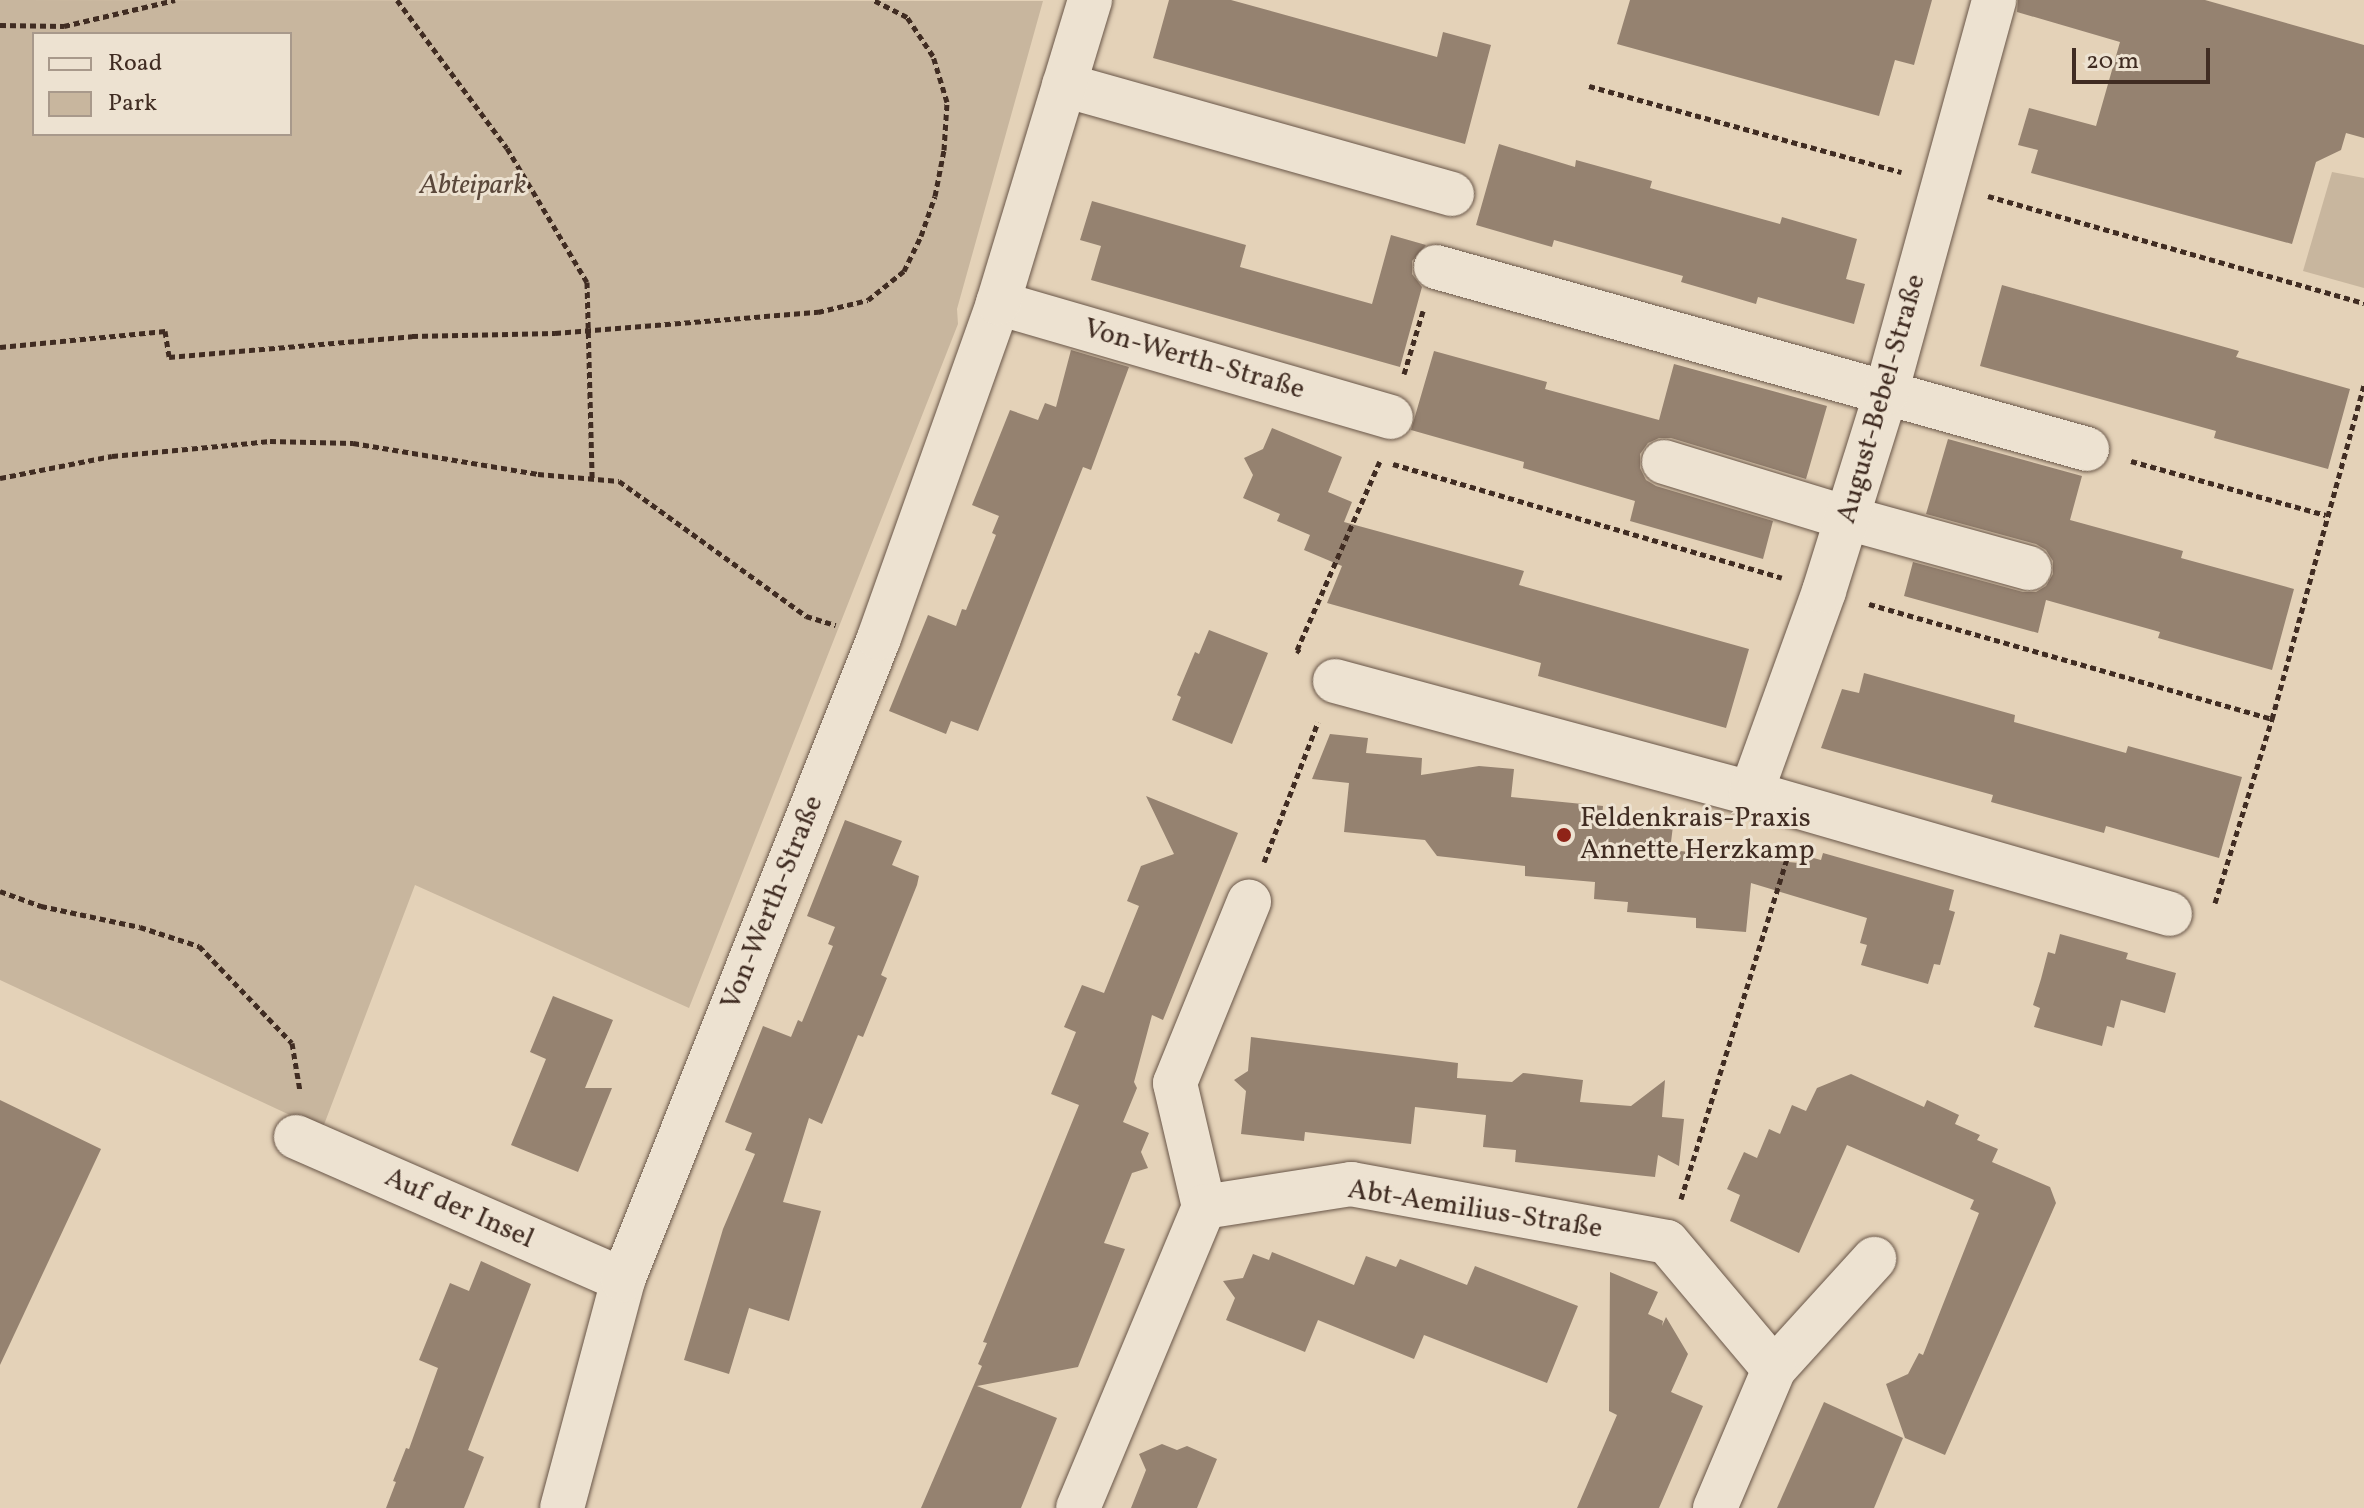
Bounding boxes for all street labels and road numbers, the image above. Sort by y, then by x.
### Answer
street label: August-Bebel-Straße [1830,271,1934,527]
street label: Von-Werth-Straße [1080,312,1308,408]
street label: Von-Werth-Straße [715,791,831,1015]
street label: Auf der Insel [381,1162,537,1256]
street label: Abt-Aemilius-Straße [1345,1173,1605,1247]

